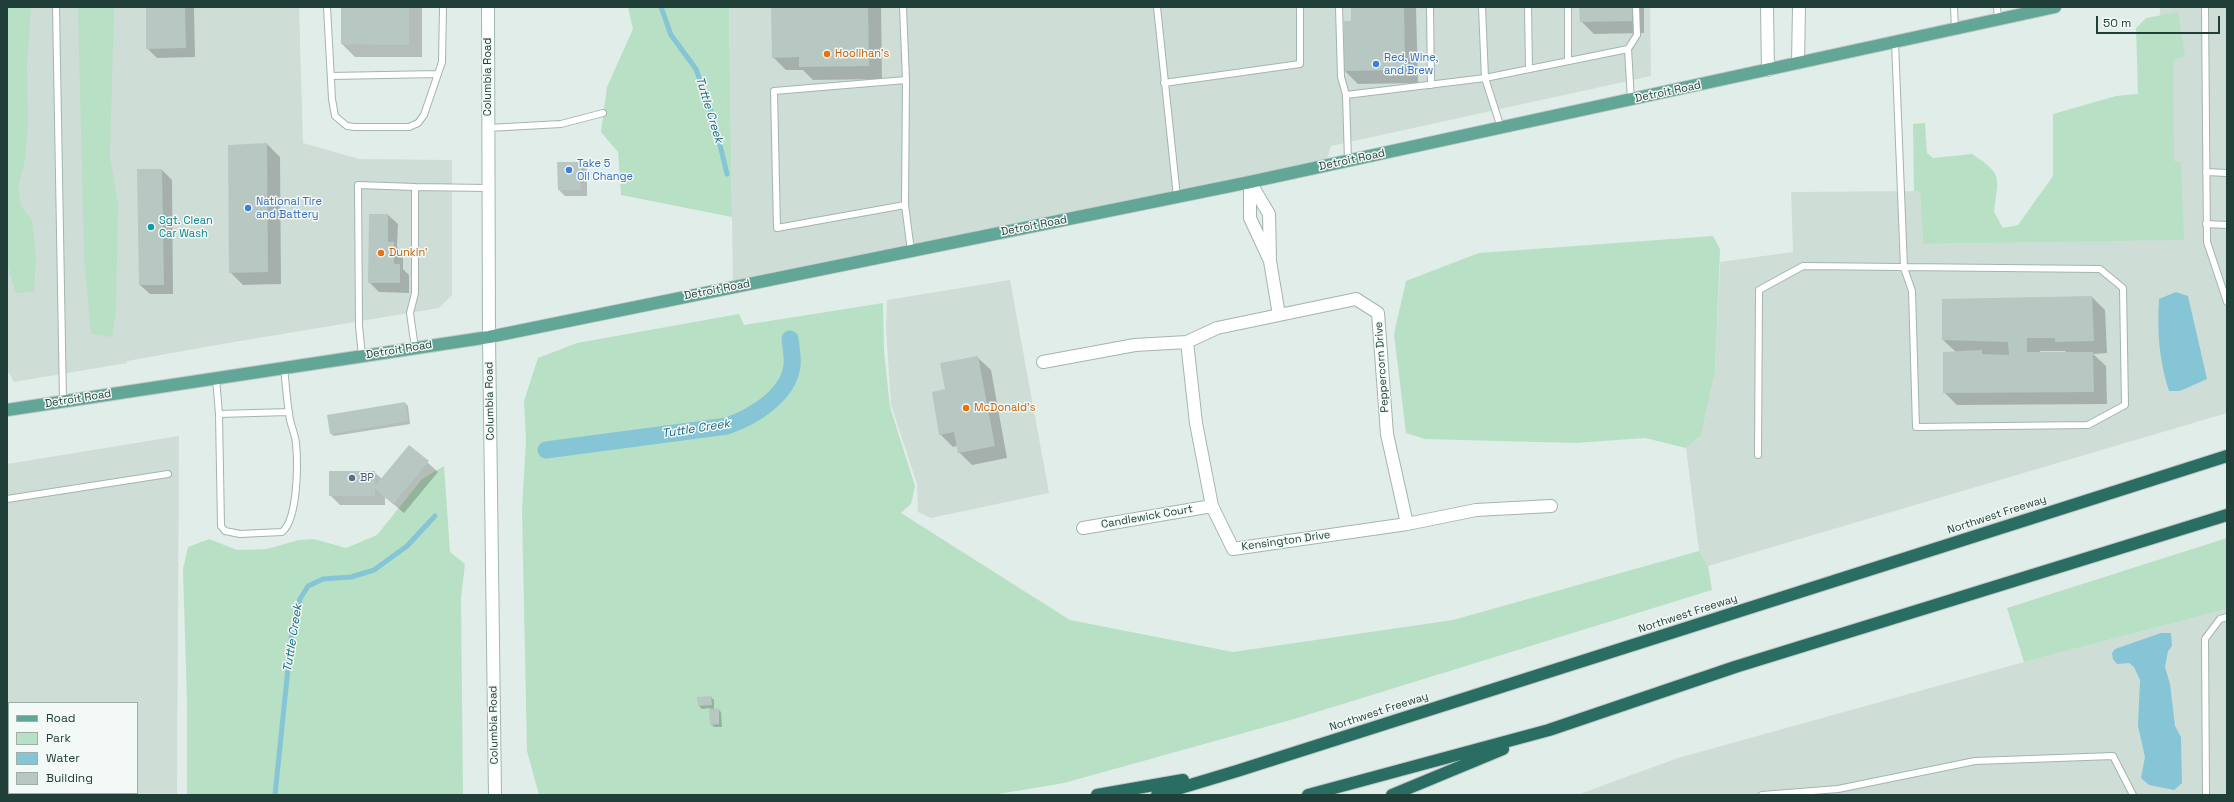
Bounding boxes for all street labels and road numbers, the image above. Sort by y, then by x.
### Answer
street label: Columbia Road [481,38,495,116]
street label: Detroit Road [1634,79,1702,105]
street label: Detroit Road [1318,147,1386,173]
street label: Detroit Road [1000,213,1068,239]
street label: Detroit Road [683,277,751,303]
street label: Peppercorn Drive [1372,321,1392,413]
street label: Detroit Road [365,338,433,362]
street label: Columbia Road [483,362,497,440]
street label: Detroit Road [44,387,112,411]
street label: Northwest Freeway [1946,493,2048,537]
street label: Candlewick Court [1100,502,1194,532]
street label: Kensington Drive [1241,528,1331,554]
street label: Northwest Freeway [1637,592,1739,636]
street label: Columbia Road [487,686,501,764]
street label: Northwest Freeway [1328,690,1430,734]

